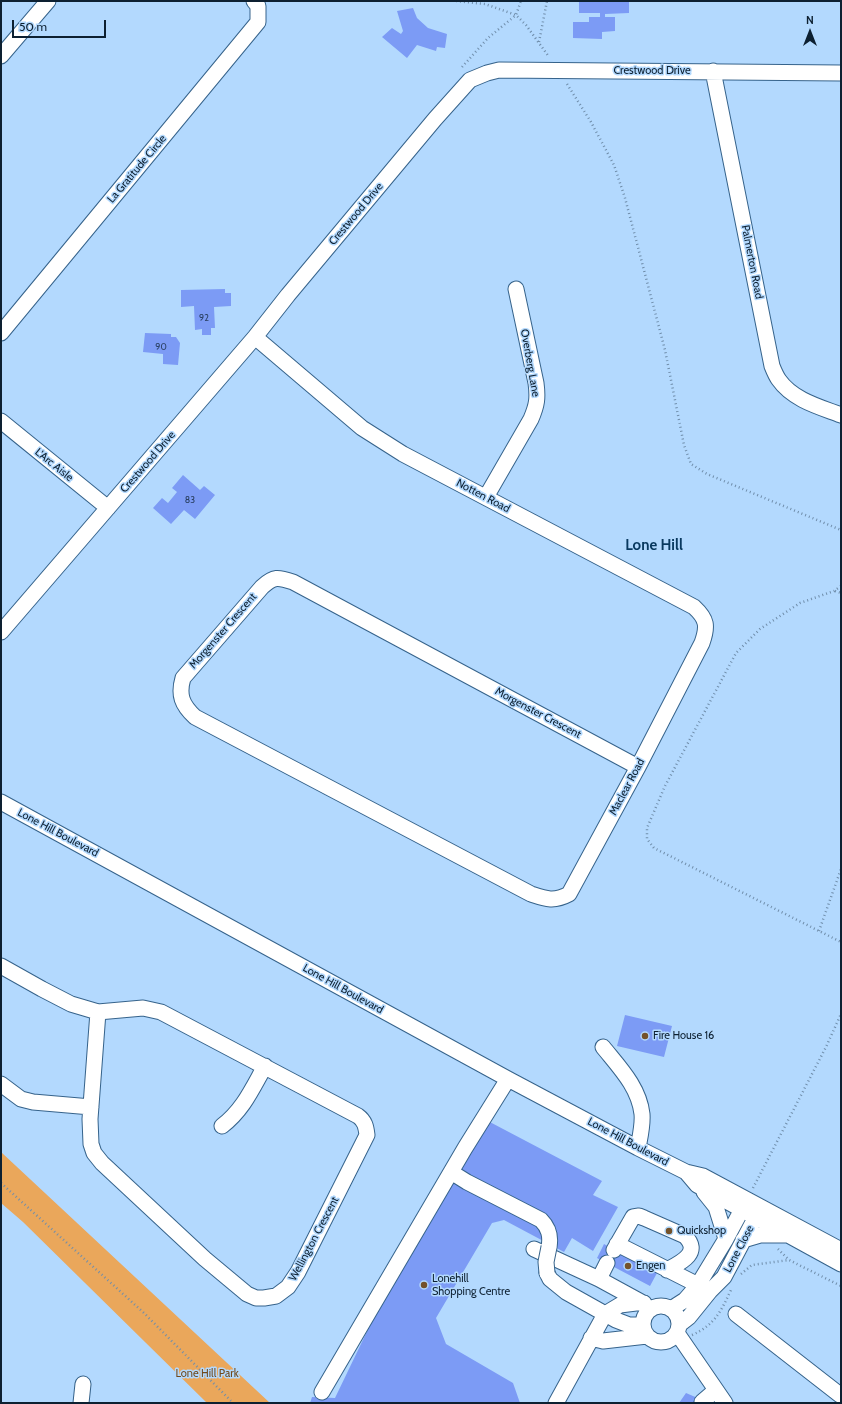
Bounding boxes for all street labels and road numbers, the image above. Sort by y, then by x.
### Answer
street label: Crestwood Drive [613,64,691,78]
street label: La Gratitude Circle [105,132,169,206]
street label: Crestwood Drive [326,180,386,248]
street label: Palmerton Road [738,224,766,300]
street label: Overberg Lane [518,328,542,398]
street label: Crestwood Drive [118,429,178,495]
street label: L'Arc Aisle [32,446,76,484]
street label: Notten Road [454,476,512,516]
street label: Morgenster Crescent [187,590,259,672]
street label: Morgenster Crescent [493,685,583,741]
street label: Maclear Road [607,756,647,818]
street label: Lone Hill Boulevard [15,806,101,860]
street label: Lone Hill Boulevard [300,961,386,1017]
street label: Lone Hill Boulevard [585,1115,671,1169]
street label: Wellington Crescent [286,1195,342,1283]
street label: Lone Close [721,1223,757,1275]

